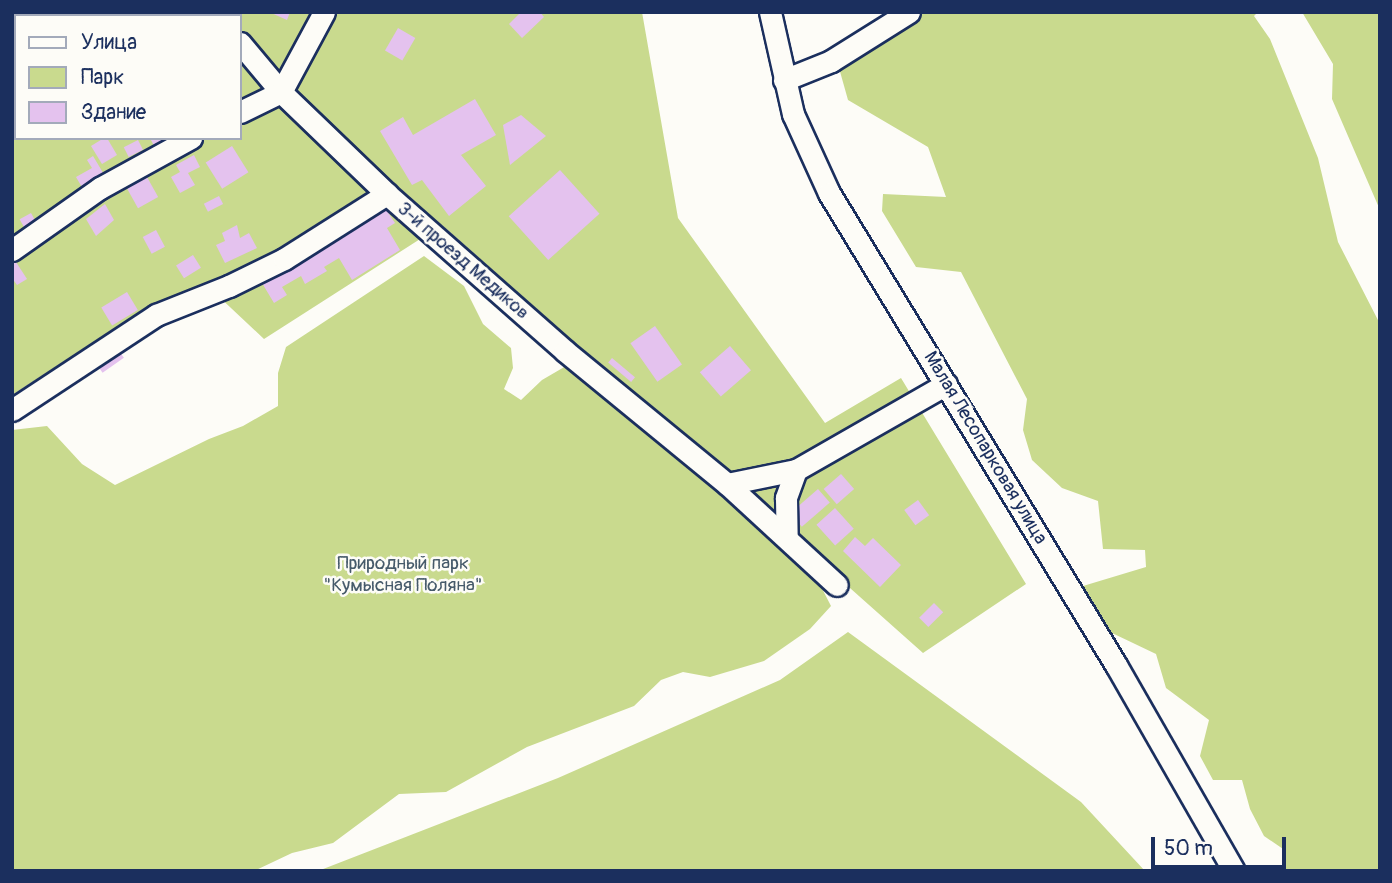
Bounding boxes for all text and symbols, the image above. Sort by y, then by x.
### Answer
legend [14,14,242,140]
text: Улица [81,29,137,56]
text: Парк [81,64,124,91]
text: Здание [81,99,146,126]
street label: 3-й проезд Медиков [392,198,534,324]
street label: Малая Лесопарковая улица [918,347,1052,549]
park label: Природный парк "Кумысная Поляна" [323,553,483,597]
scale bar [1154,824,1289,868]
text: 50 m [1164,835,1213,862]

